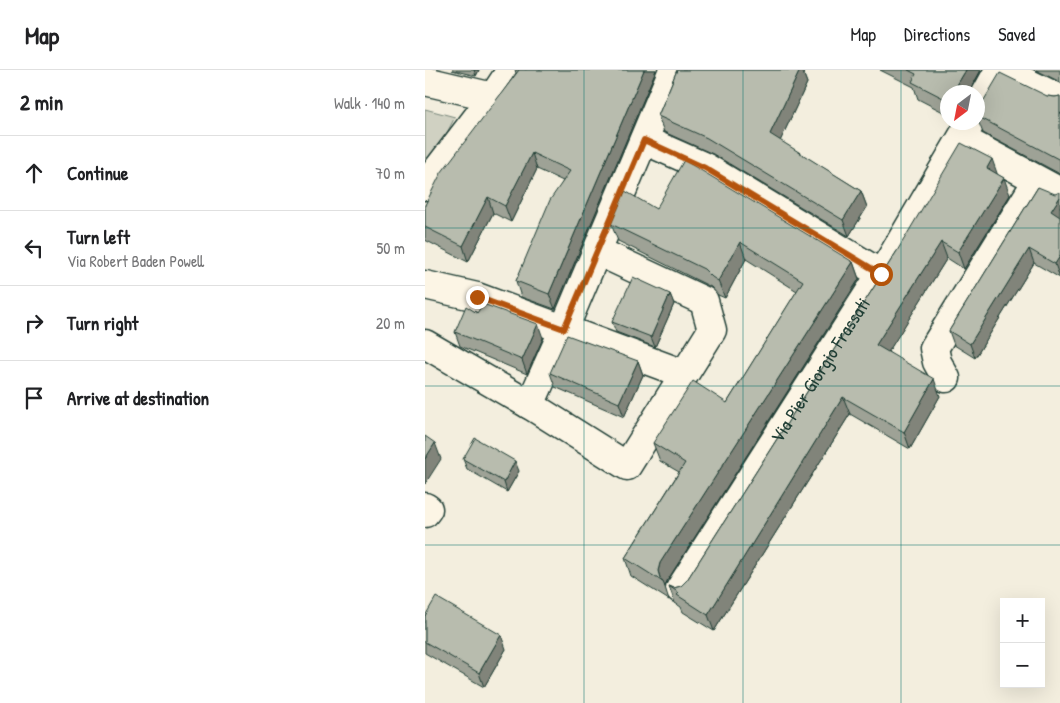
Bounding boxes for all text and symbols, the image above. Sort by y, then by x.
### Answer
text: Map [25,19,59,51]
text: Map [851,22,876,47]
text: Directions [904,22,970,47]
text: Saved [998,22,1035,47]
north arrow [940,85,985,130]
text: 2 min [20,88,63,117]
text: Walk · 140 m [334,92,405,114]
icon: ahead [20,159,48,187]
text: Continue [67,160,128,186]
text: 70 m [375,162,405,184]
text: Turn left [67,224,130,250]
icon: left [20,234,48,262]
text: 50 m [377,237,405,259]
text: Via Robert Baden Powell [67,250,204,272]
route start [870,263,893,286]
route end [466,286,489,309]
street label: Via Pier Giorgio Frassati [764,292,876,447]
icon: right [20,309,48,337]
text: Turn right [67,310,138,336]
text: 20 m [376,312,405,334]
icon: arrive [20,384,48,412]
text: Arrive at destination [67,385,209,411]
map controls [1000,598,1045,688]
button: + [1000,598,1045,643]
button: − [1000,643,1045,688]

